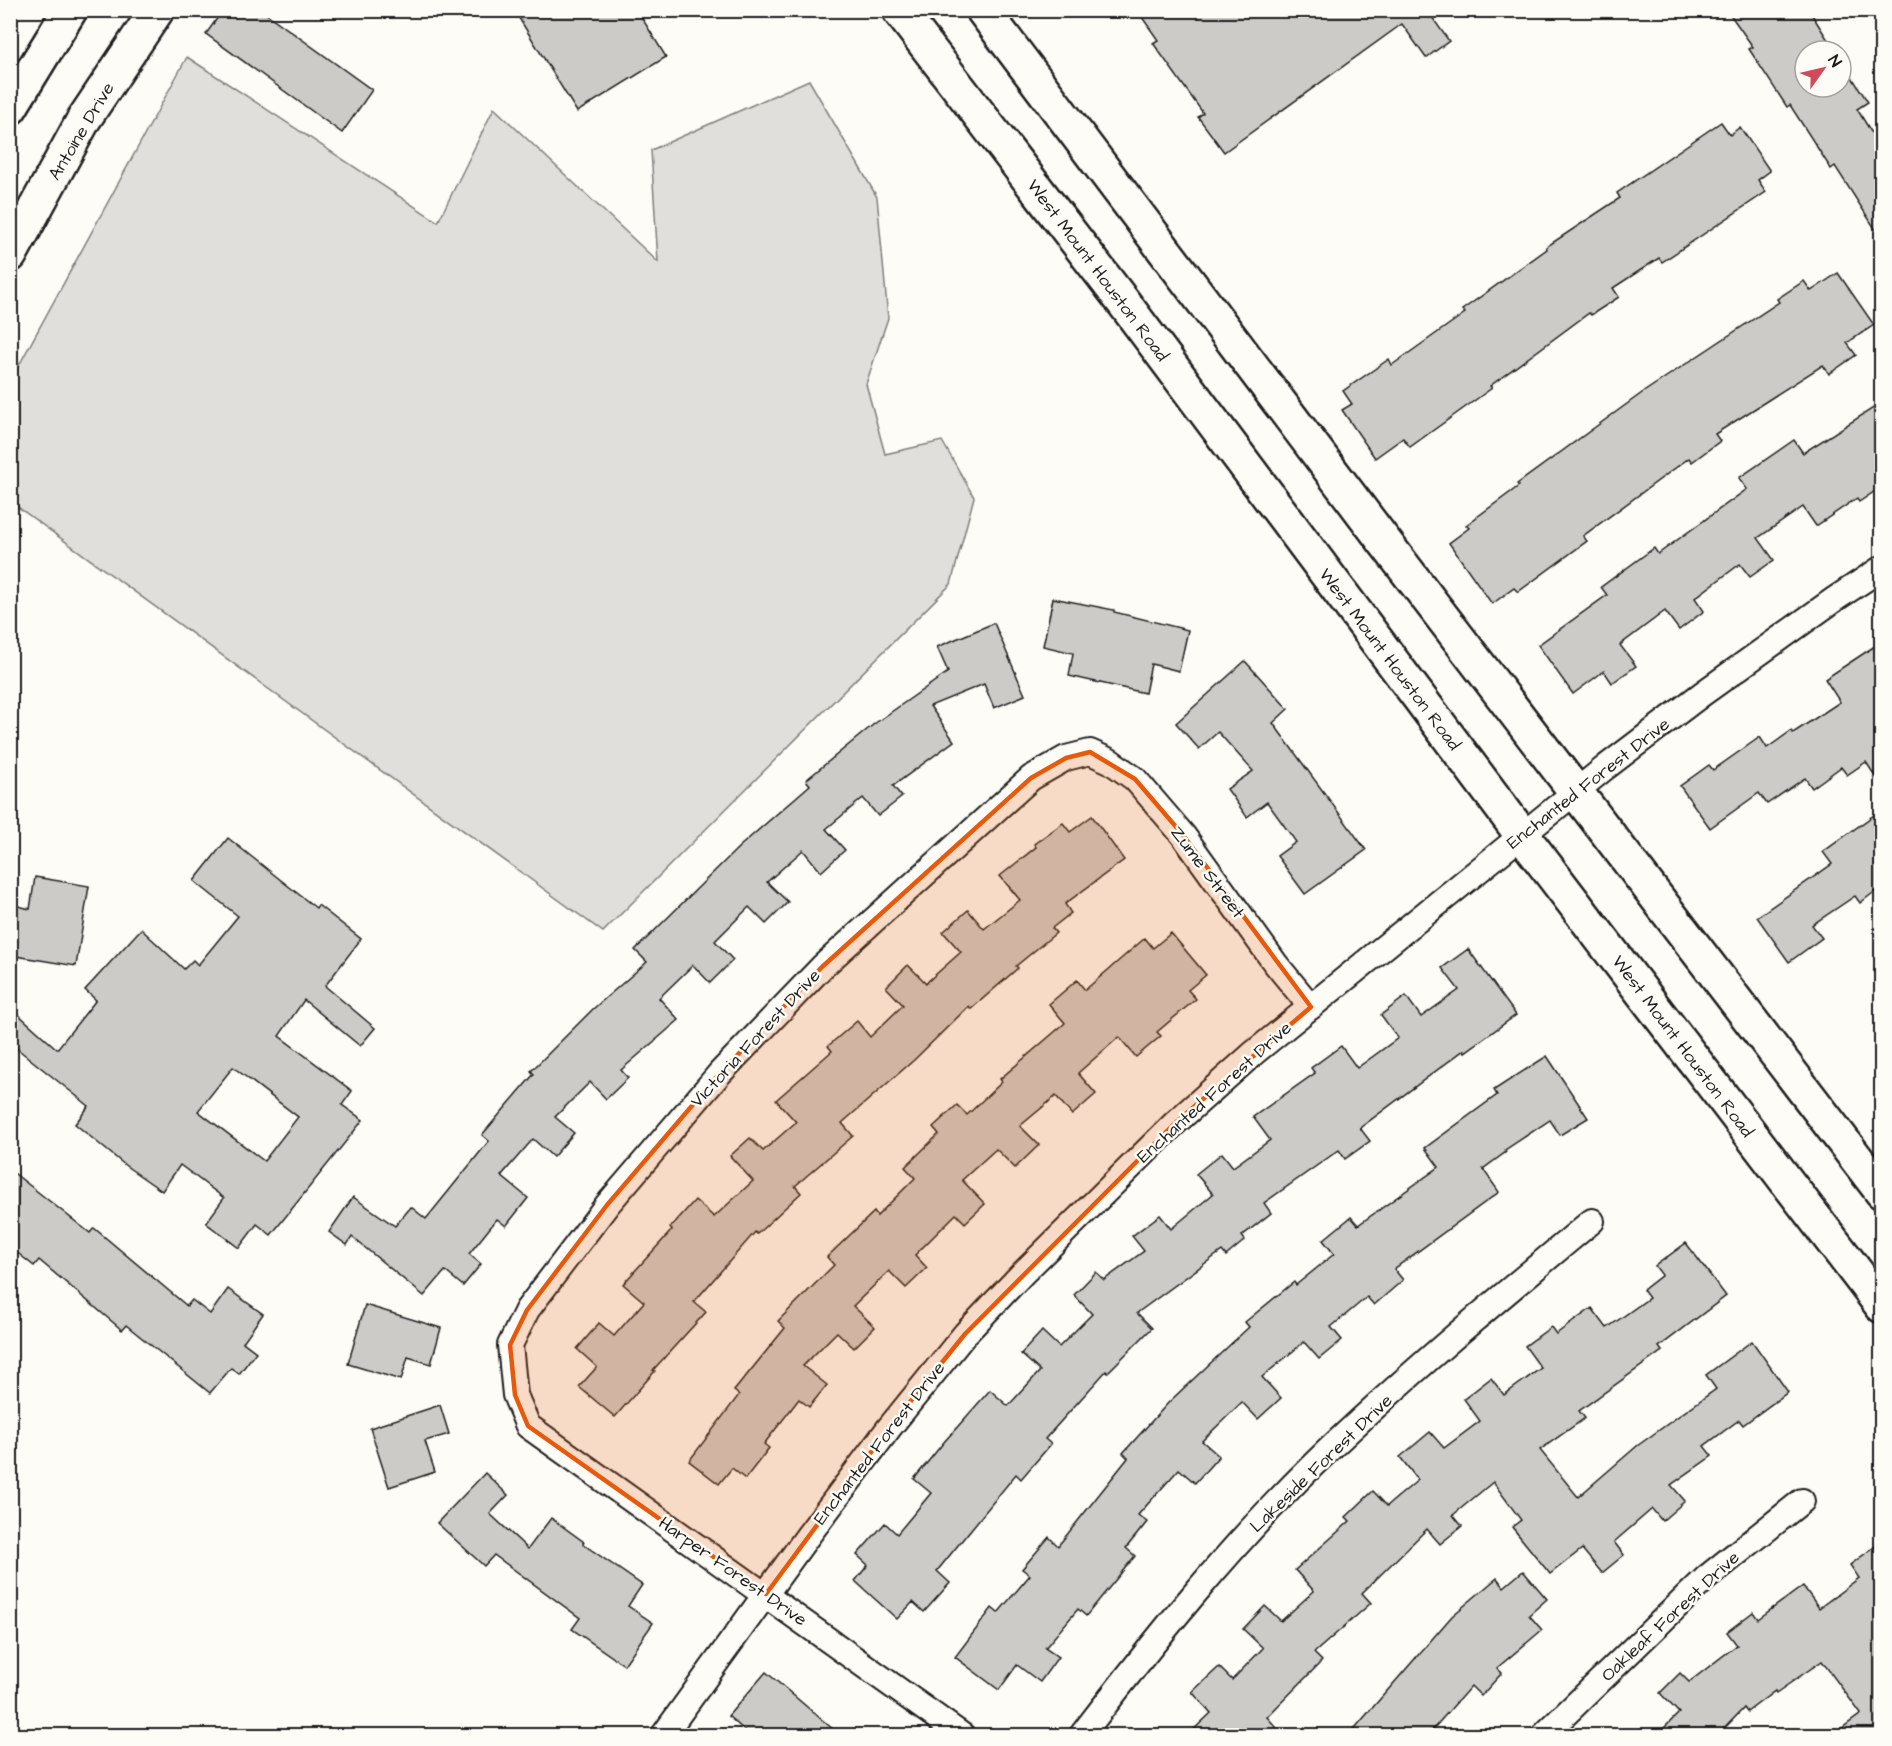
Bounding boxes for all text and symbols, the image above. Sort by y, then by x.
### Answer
north arrow [1793,39,1853,99]
text: N [1823,51,1847,71]
street label: Antoine Drive [42,77,121,185]
street label: West Mount Houston Road [1021,174,1174,366]
street label: West Mount Houston Road [1313,563,1466,755]
street label: Enchanted Forest Drive [1502,712,1675,855]
street label: Zume Street [1165,821,1251,924]
street label: West Mount Houston Road [1606,950,1759,1142]
street label: Victoria Forest Drive [684,963,826,1113]
street label: Enchanted Forest Drive [1131,1016,1297,1169]
street label: Enchanted Forest Drive [808,1356,951,1530]
street label: Lakeside Forest Drive [1244,1388,1398,1538]
street label: Harper Forest Drive [653,1511,812,1632]
street label: Oakleaf Forest Drive [1596,1545,1745,1687]

